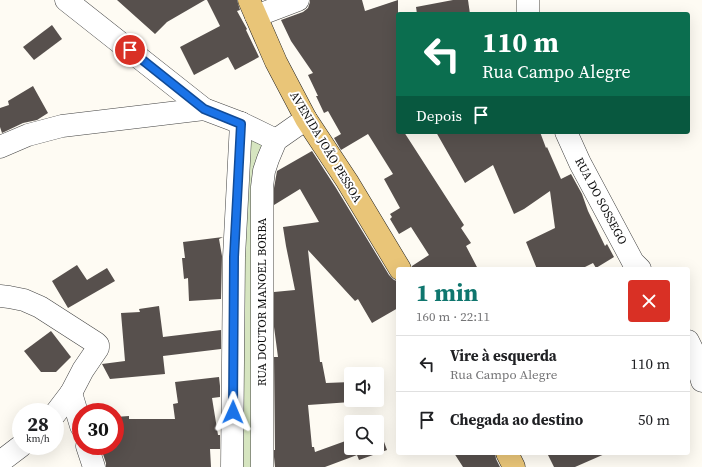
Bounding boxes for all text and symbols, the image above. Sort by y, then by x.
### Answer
text: 110 m [482,23,559,61]
icon: left [416,28,468,80]
pin [113,33,147,67]
icon: arrive [119,39,141,61]
text: Rua Campo Alegre [482,59,631,84]
street label: AVENIDA JOÃO PESSOA [286,88,366,206]
icon: arrive [470,104,492,126]
text: Depois [416,105,462,126]
street label: RUA DO SOSSEGO [571,155,631,247]
street label: RUA DOUTOR MANOEL BORBA [254,218,270,386]
text: 1 min [416,276,478,309]
button: close [628,280,670,322]
text: 160 m · 22:11 [416,308,490,325]
text: Vire à esquerda [450,345,557,366]
icon: left [416,353,438,375]
text: 110 m [630,353,670,374]
text: Rua Campo Alegre [450,366,557,383]
map controls [344,367,384,455]
button: sound [344,367,384,407]
position arrow [212,391,254,433]
speed limit sign: 30 [72,403,124,455]
icon: arrive [416,409,438,431]
text: Chegada ao destino [450,409,583,430]
text: 50 m [638,409,670,430]
text: 28 [27,410,49,438]
button: search [344,415,384,455]
text: km/h [26,432,50,445]

